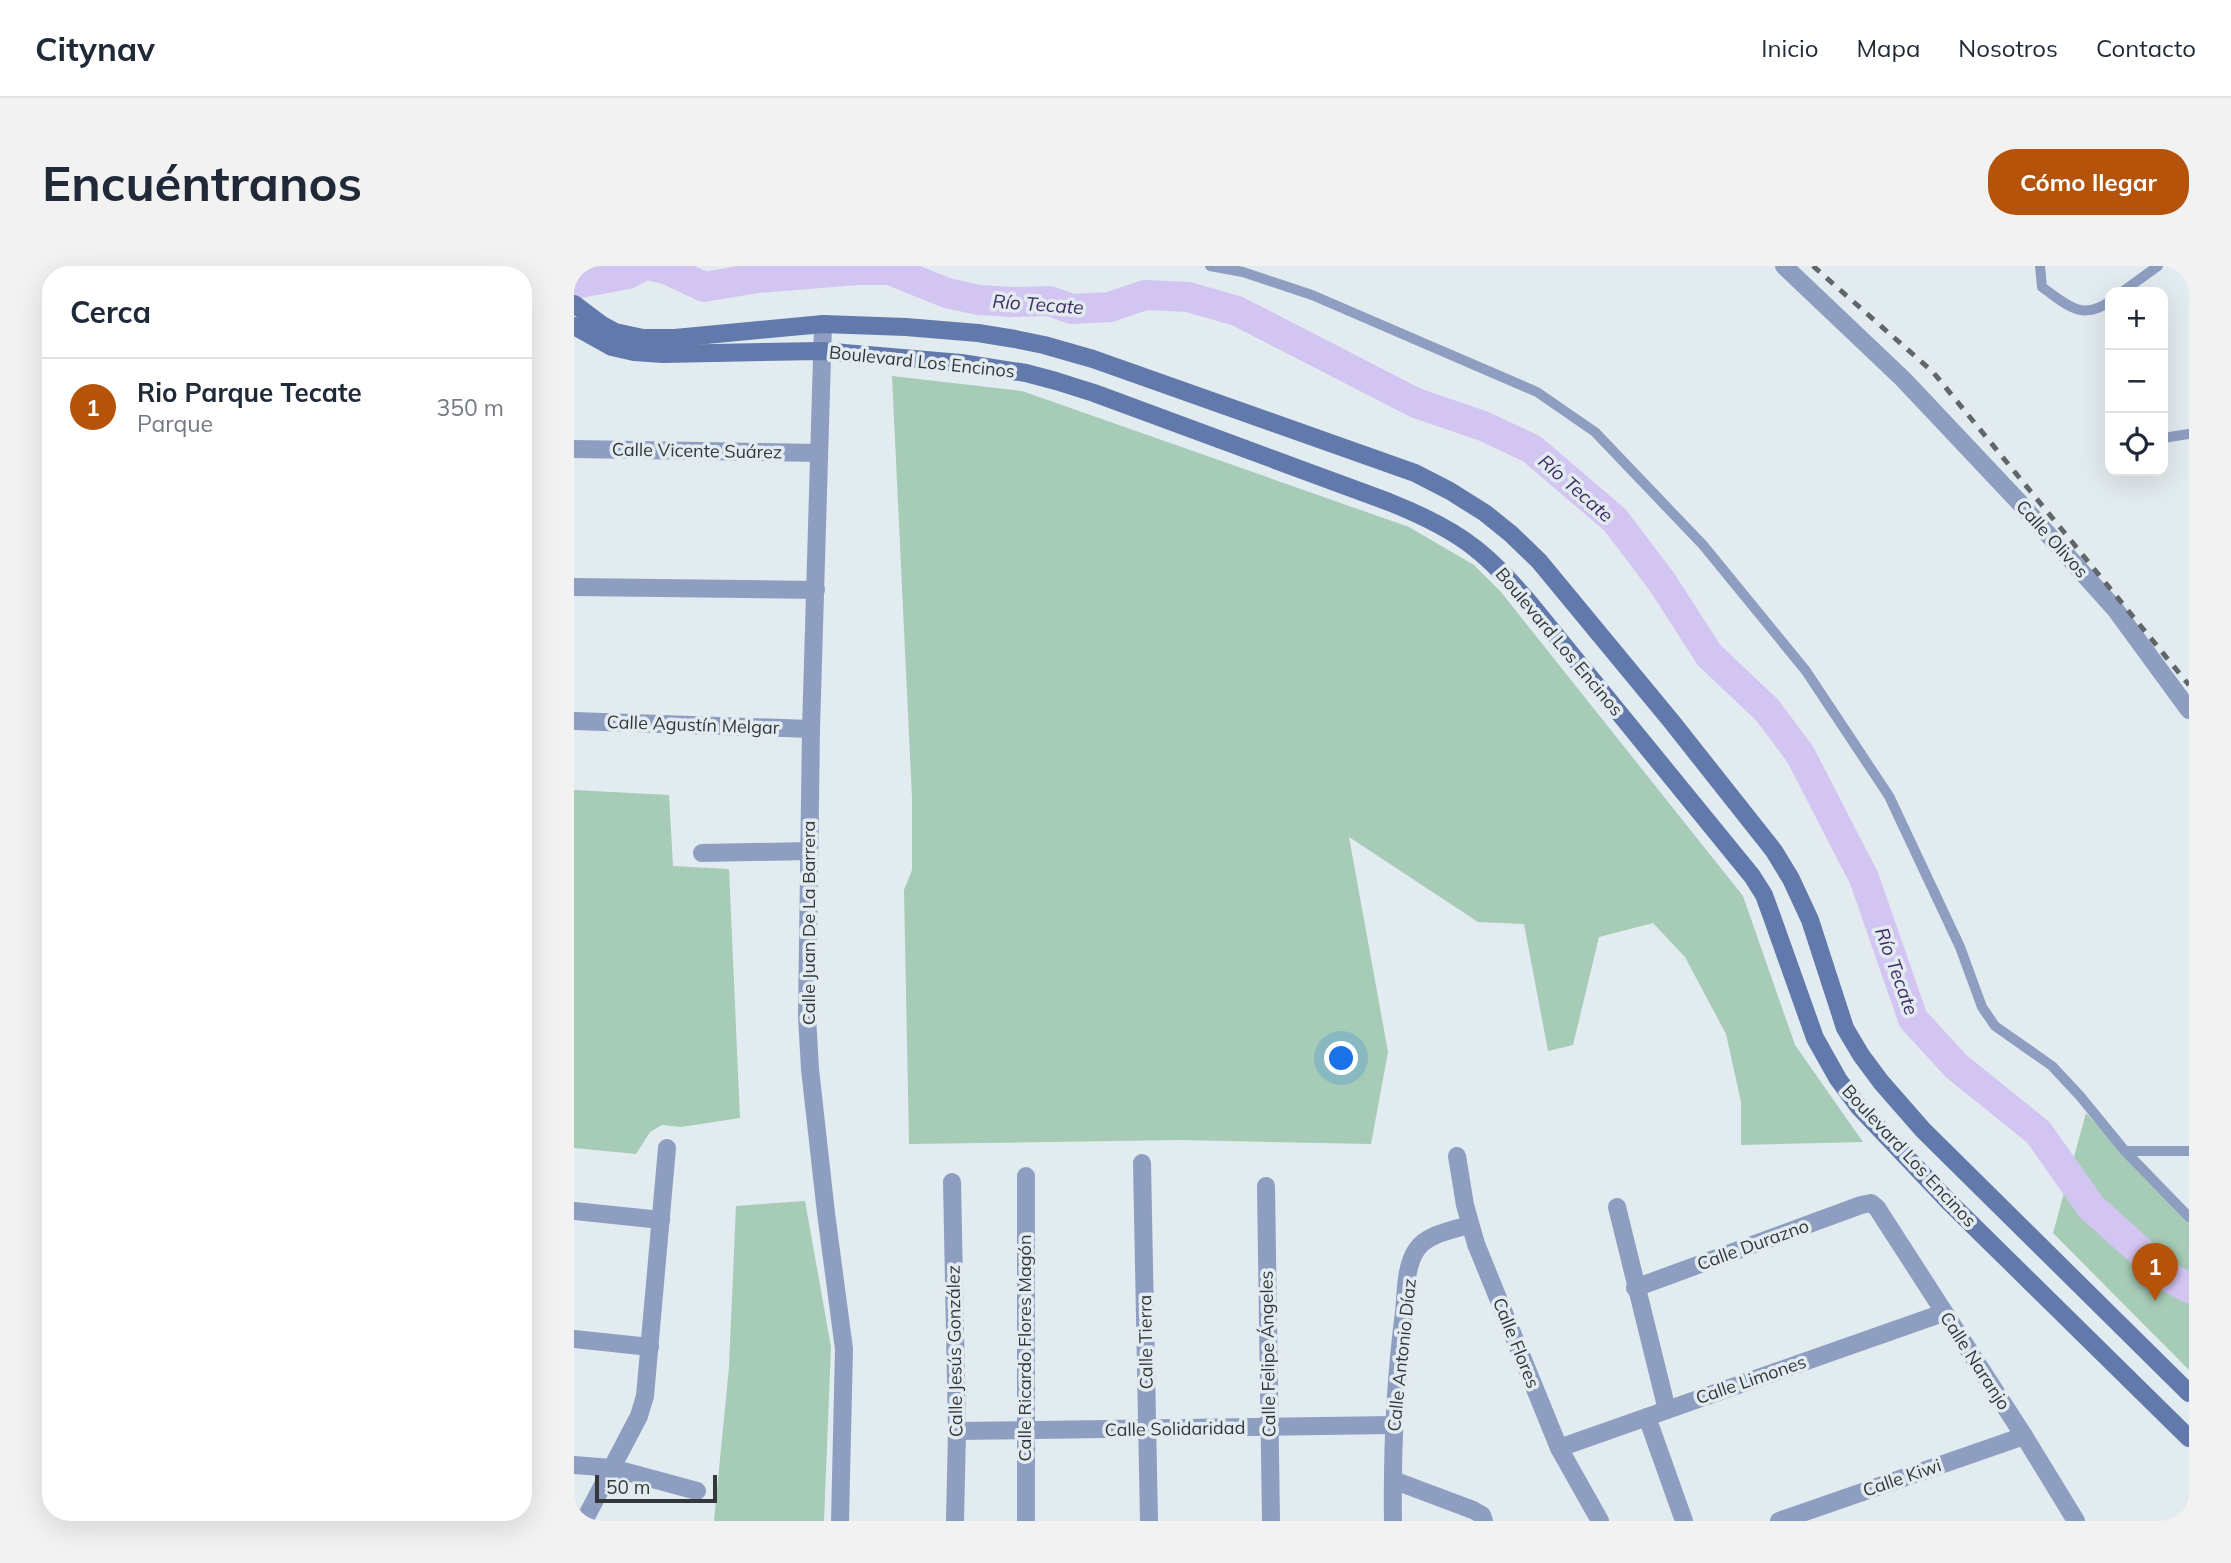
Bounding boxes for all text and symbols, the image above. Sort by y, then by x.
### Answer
text: Citynav [35,28,155,69]
text: Inicio [1761,33,1818,63]
text: Mapa [1856,33,1920,63]
text: Nosotros [1958,33,2058,63]
text: Contacto [2096,33,2196,63]
button: Cómo llegar [1988,149,2189,215]
text: Encuéntranos [42,152,362,213]
map controls [2105,287,2168,476]
button: + [2105,287,2168,350]
water label: Río Tecate [992,289,1084,319]
text: Cerca [70,293,151,331]
street label: Boulevard Los Encinos [828,340,1016,383]
button: − [2105,350,2168,413]
text: Rio Parque Tecate [137,376,362,409]
text: 1 [86,393,100,422]
text: 350 m [436,393,504,422]
text: Parque [137,409,213,438]
button: locate [2105,413,2168,476]
street label: Calle Vicente Suárez [612,438,782,463]
water label: Río Tecate [1534,449,1618,527]
street label: Calle Olivos [2011,495,2093,582]
street label: Boulevard Los Encinos [1491,563,1628,721]
street label: Calle Agustín Melgar [606,710,780,739]
street label: Calle Juan De La Barrera [797,821,820,1025]
water label: Río Tecate [1870,924,1924,1018]
your location [1324,1041,1358,1075]
street label: Boulevard Los Encinos [1837,1080,1981,1232]
street label: Calle Durazno [1694,1214,1812,1275]
street label: Calle Ricardo Flores Magón [1013,1235,1036,1461]
pin: 1 [2132,1243,2178,1301]
street label: Calle Jesús González [942,1265,967,1437]
street label: Calle Felipe Ángeles [1255,1270,1280,1438]
street label: Calle Antonio Díaz [1382,1277,1421,1433]
street label: Calle Flores [1488,1294,1545,1392]
street label: Calle Tierra [1133,1295,1158,1390]
street label: Calle Naranjo [1935,1307,2016,1414]
street label: Calle Limones [1693,1350,1809,1409]
street label: Calle Solidaridad [1104,1416,1246,1441]
street label: Calle Kiwi [1860,1453,1944,1502]
scale bar [595,1472,718,1504]
text: 50 m [606,1475,650,1499]

